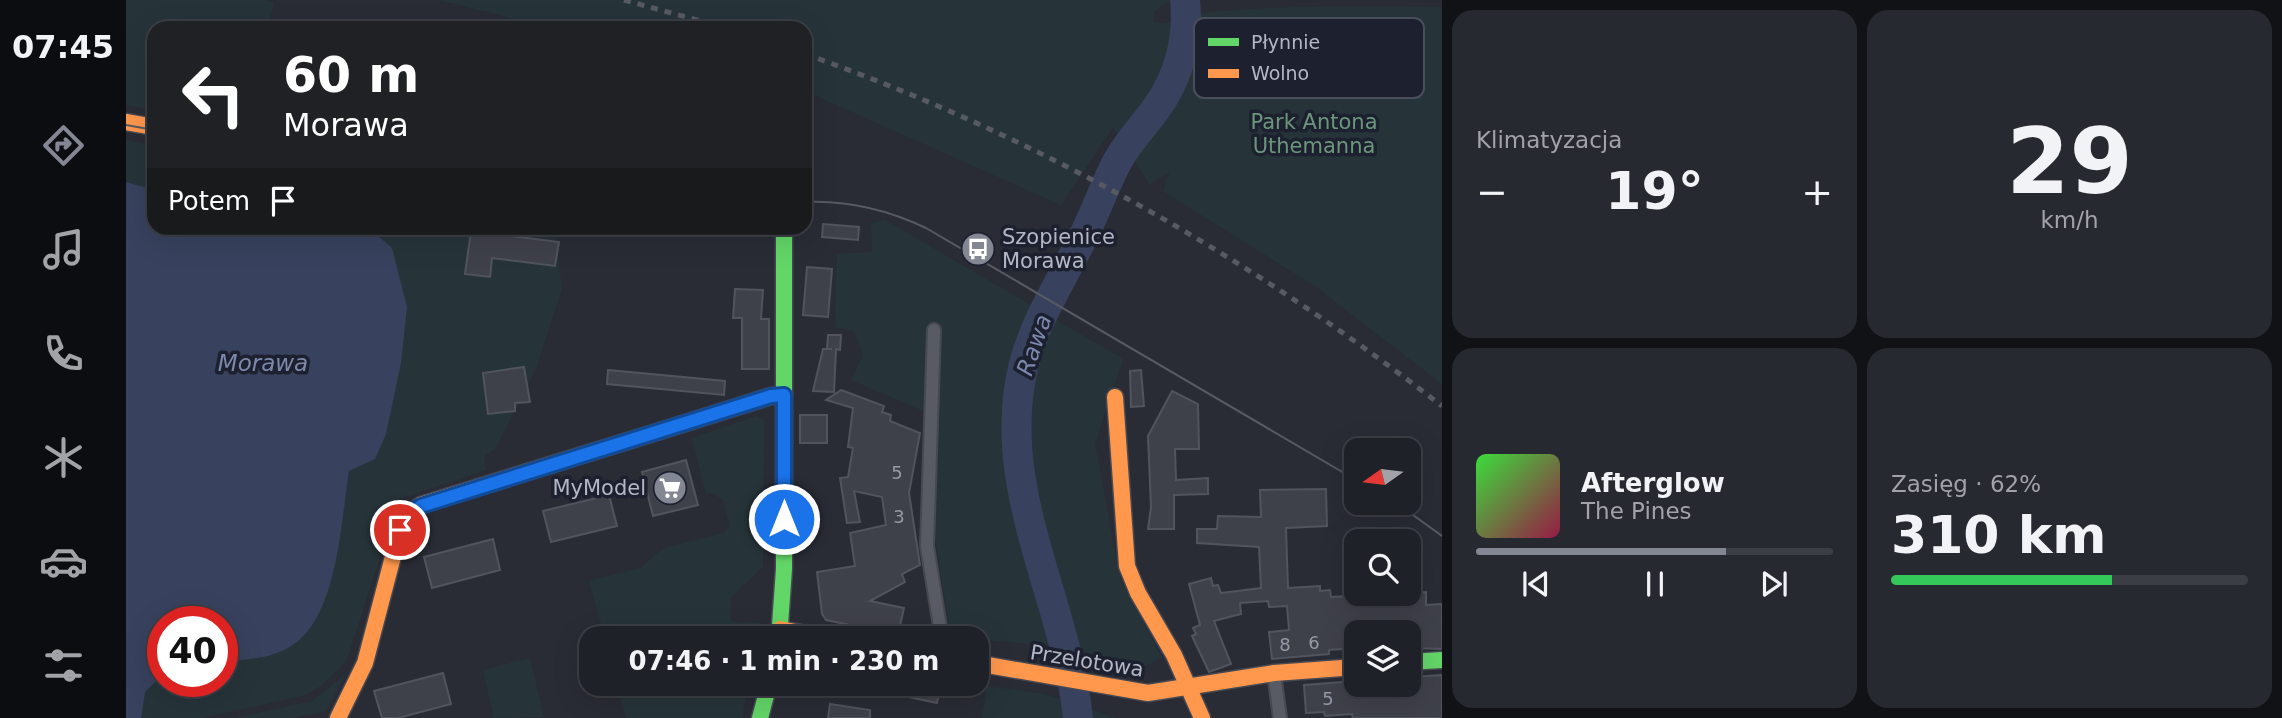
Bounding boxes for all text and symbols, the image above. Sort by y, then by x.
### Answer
legend [1194,18,1424,98]
text: 07:45 [12,28,114,66]
text: Płynnie [1251,31,1320,53]
text: 60 m [283,47,419,104]
icon: left [168,49,259,140]
text: Wolno [1251,62,1309,84]
text: Morawa [283,106,409,144]
text: 29 [2006,109,2133,214]
park label: Park Antona Uthemanna [1251,110,1378,158]
icon: directions [39,121,88,170]
text: Klimatyzacja [1476,127,1622,153]
text: 19° [1605,161,1704,221]
text: − [1476,170,1508,214]
text: + [1801,170,1833,214]
icon: arrive [264,182,302,220]
text: Potem [168,186,250,216]
text: km/h [2040,207,2099,233]
icon: music [39,225,88,274]
place label: Szopienice Morawa [1002,225,1115,273]
bus stop icon: Szopienice Morawa [959,230,997,268]
water label: Rawa [1011,311,1057,379]
icon: phone [39,329,88,378]
water label: Morawa [218,350,308,376]
icon: climate [39,433,88,482]
north arrow [1344,438,1421,514]
map controls [1344,438,1421,697]
house number: 5 [891,462,903,483]
text: Afterglow [1581,468,1725,498]
supermarket icon: MyModel [651,469,689,507]
text: Zasięg · 62% [1891,471,2041,497]
place label: MyModel [552,476,646,500]
position arrow [747,482,821,556]
text: The Pines [1581,498,1692,524]
pin [370,500,430,560]
text: 310 km [1891,505,2106,565]
house number: 3 [893,506,905,527]
icon: arrive [381,511,419,549]
button: search [1344,529,1421,606]
icon: car [39,537,88,586]
icon: previous [1517,565,1555,603]
icon: pause [1636,565,1674,603]
icon: next [1755,565,1793,603]
speed limit sign: 40 [147,606,238,697]
button: layers [1344,620,1421,697]
house number: 6 [1308,632,1320,653]
house number: 8 [1279,634,1291,655]
street label: Przelotowa [1028,640,1146,682]
icon: filters [39,641,88,690]
text: 07:46 · 1 min · 230 m [629,646,939,676]
house number: 5 [1322,688,1334,709]

